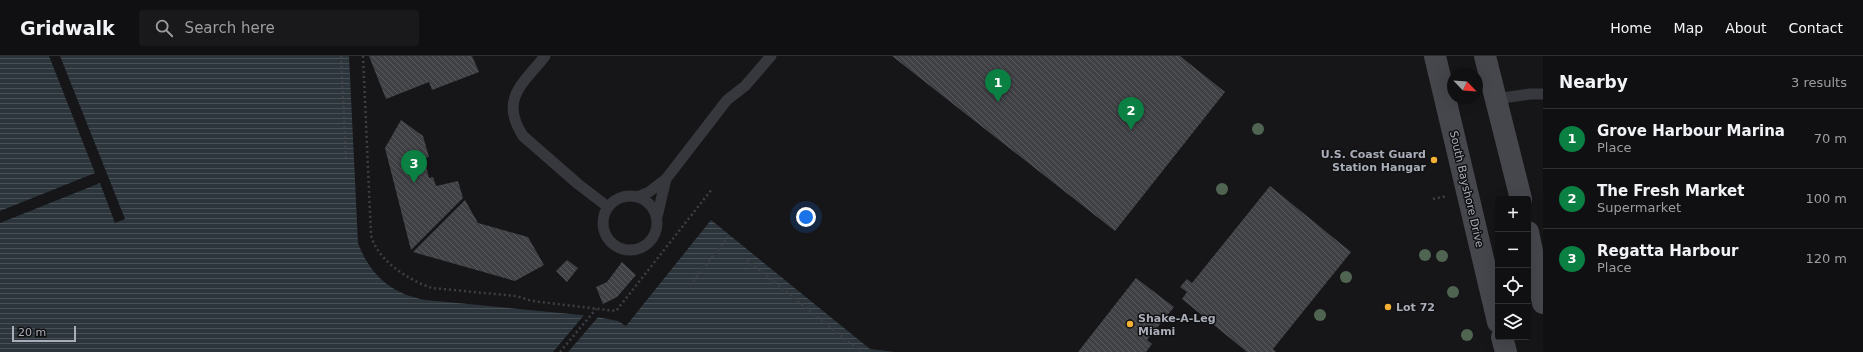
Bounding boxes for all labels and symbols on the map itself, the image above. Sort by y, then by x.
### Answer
north arrow [1447,68,1483,104]
pin: 1 [985,69,1011,102]
pin: 2 [1118,97,1144,130]
street label: South Bayshore Drive [1447,129,1486,249]
place label: U.S. Coast Guard Station Hangar [1321,148,1427,174]
pin: 3 [401,150,427,183]
marker: U.S. Coast Guard Station Hangar [1429,155,1439,165]
your location [796,207,816,227]
place label: Lot 72 [1396,301,1435,314]
marker: Lot 72 [1383,302,1393,312]
place label: Shake-A-Leg Miami [1138,312,1216,338]
marker: Shake-A-Leg Miami [1125,319,1135,329]
scale bar [12,324,76,343]

